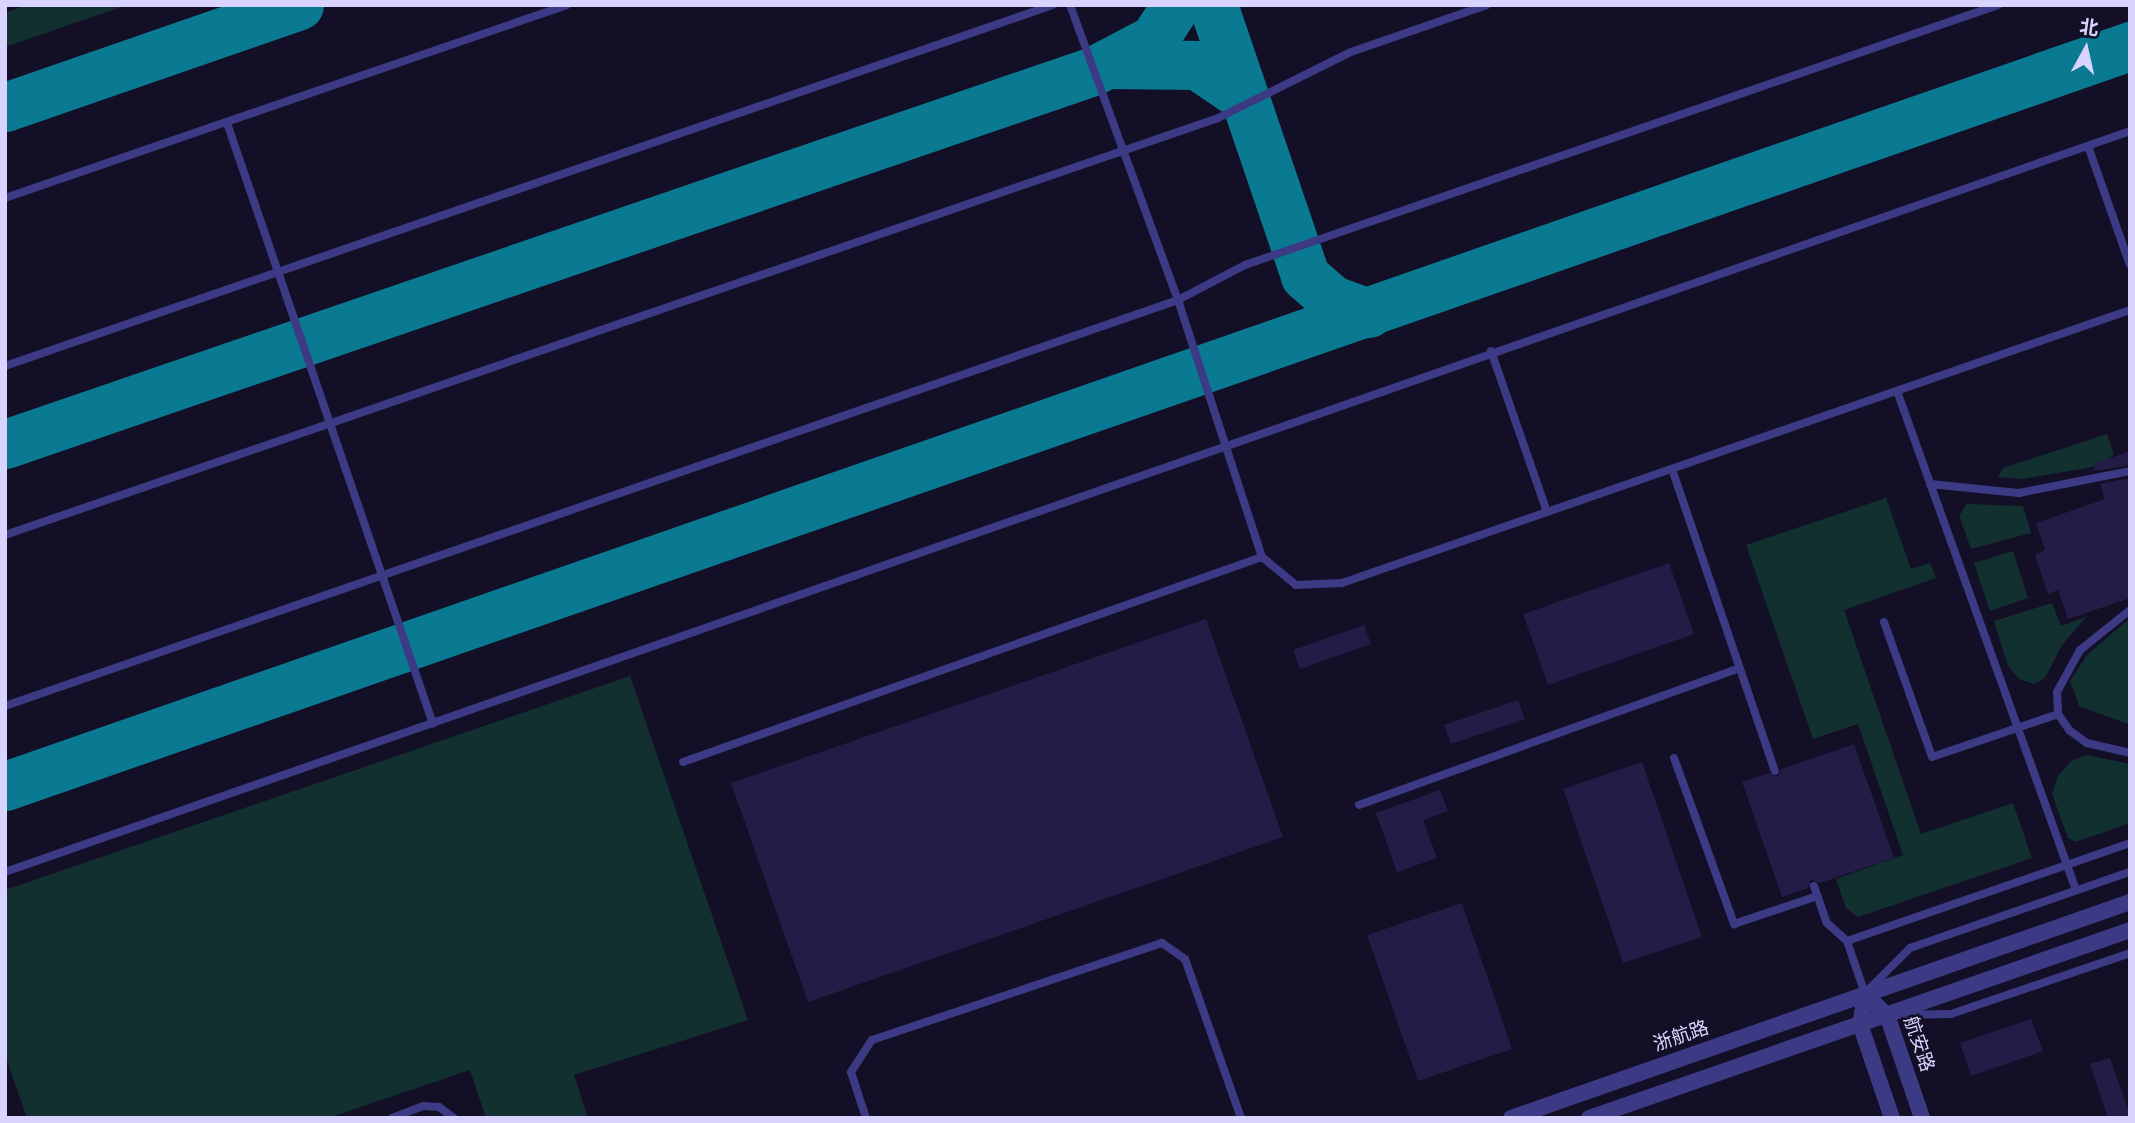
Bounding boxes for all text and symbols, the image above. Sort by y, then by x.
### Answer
north arrow [2051,14,2121,84]
text: 北 [2078,15,2100,40]
street label: 航安路 [1899,1013,1939,1075]
street label: 浙航路 [1650,1016,1712,1056]

